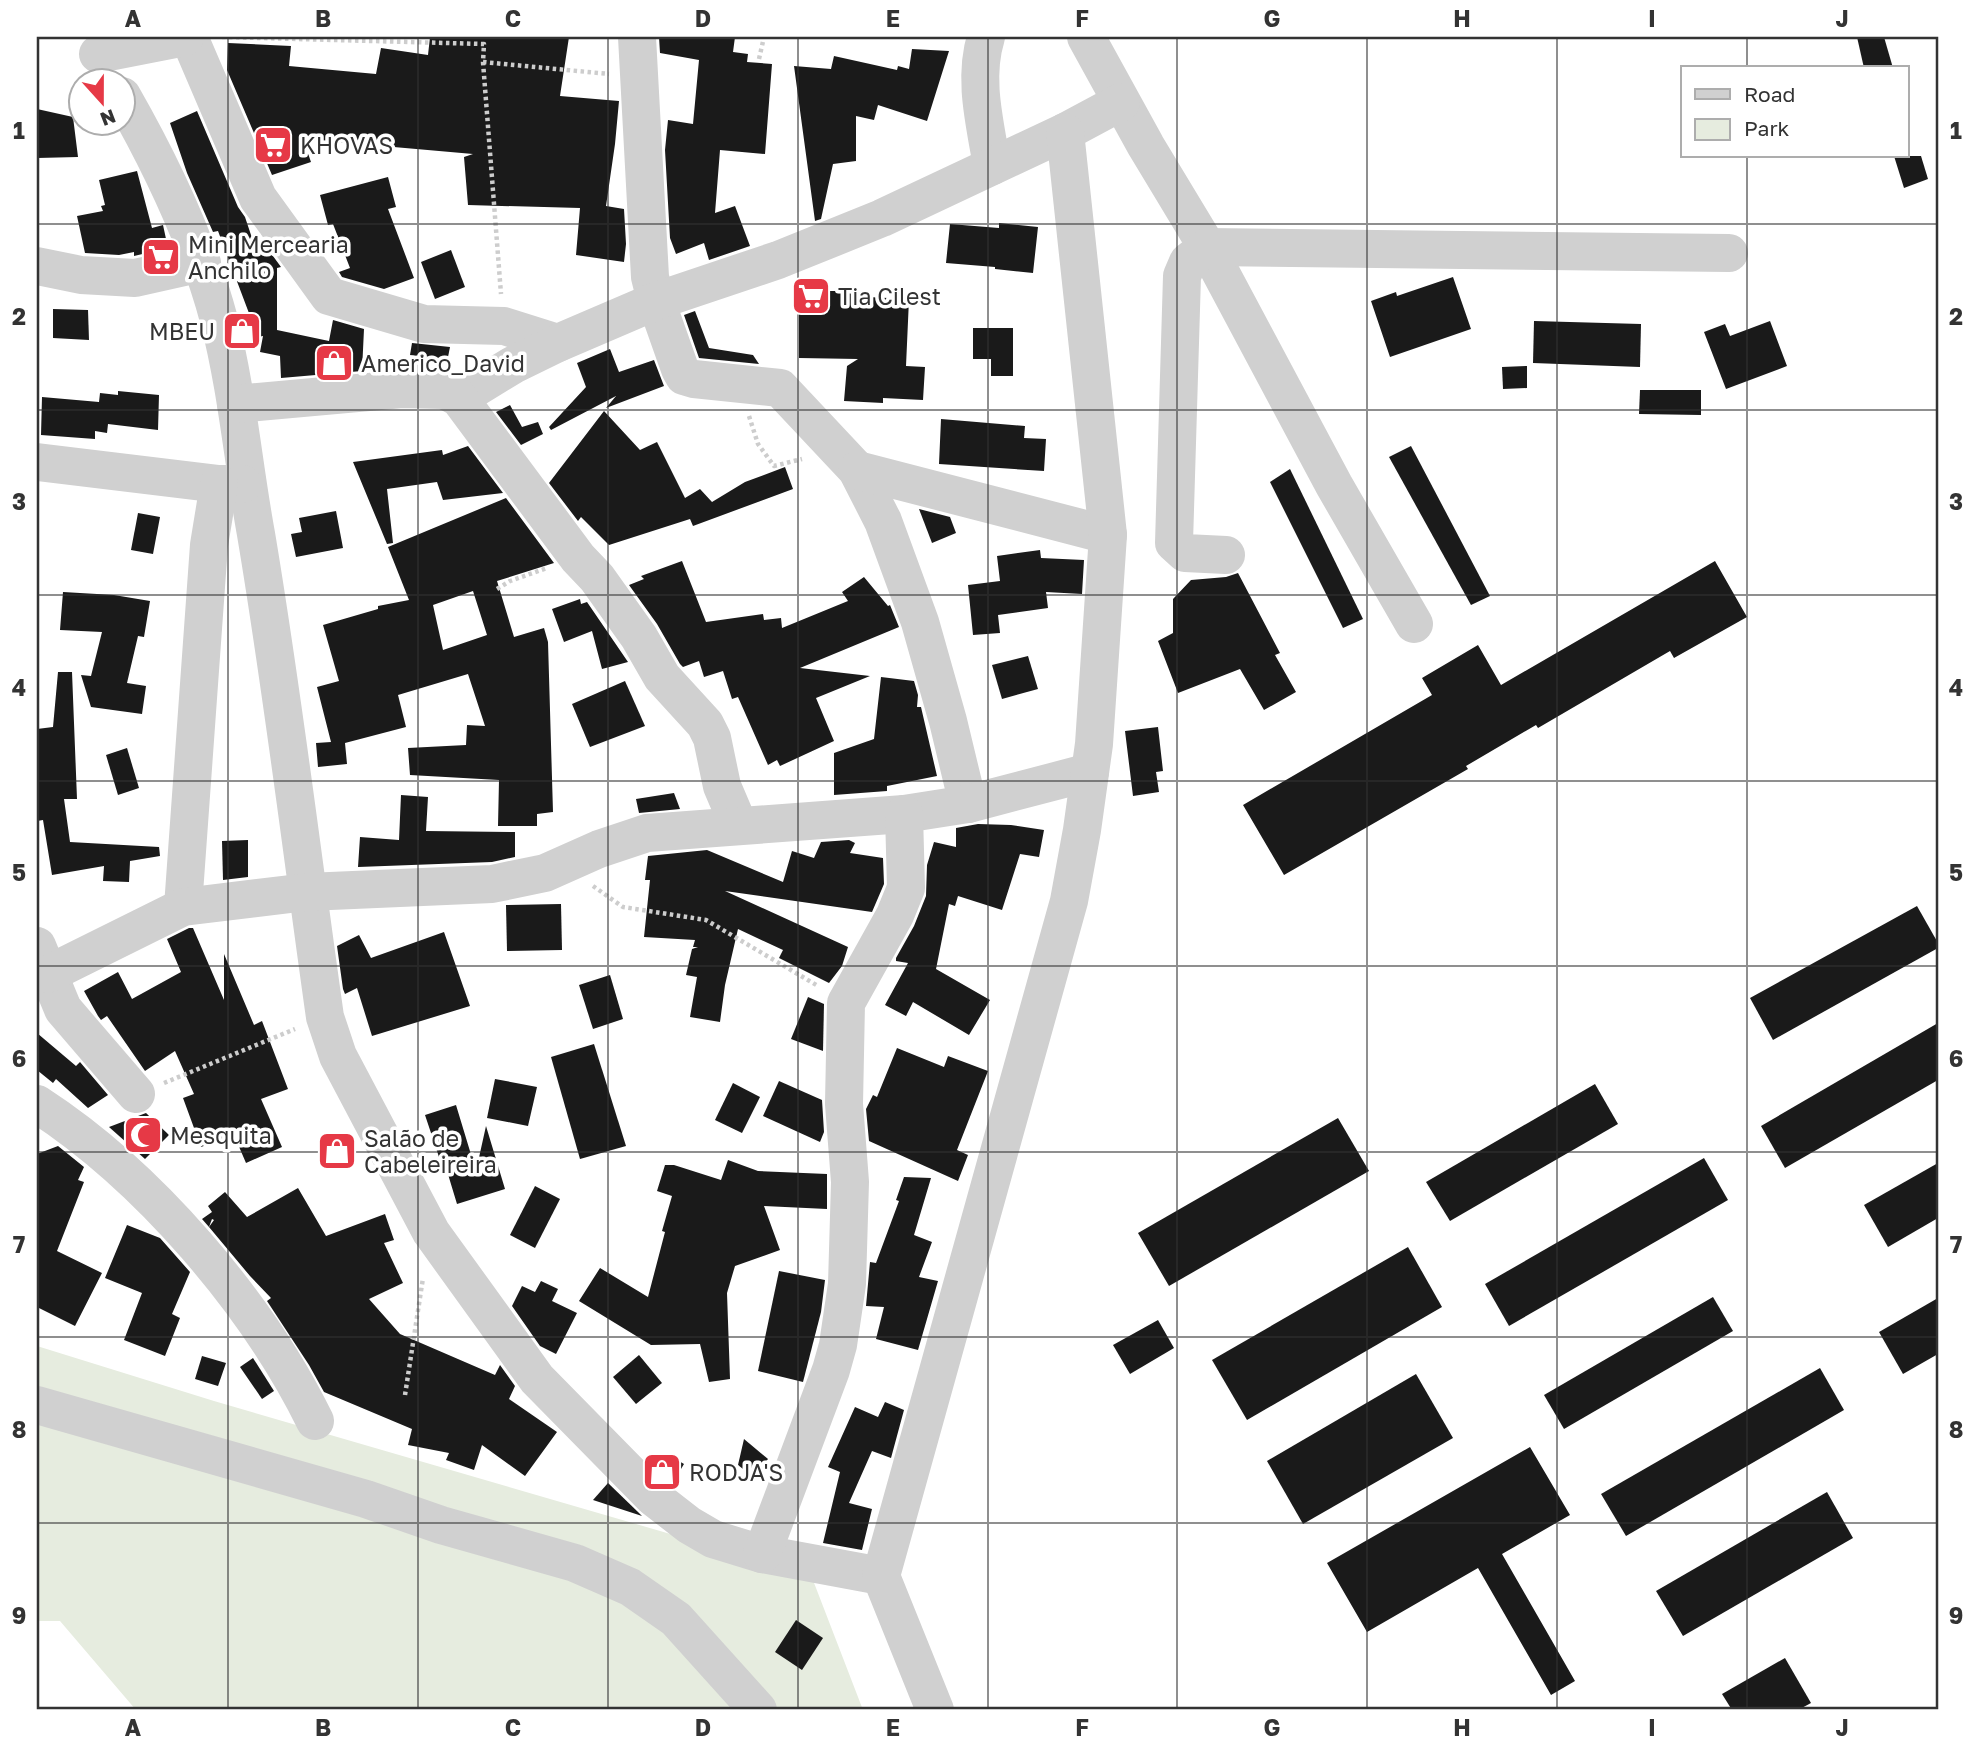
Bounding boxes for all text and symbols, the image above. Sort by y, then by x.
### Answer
text: A [125,4,142,32]
text: B [315,4,331,32]
text: C [505,4,521,32]
text: D [695,4,711,32]
text: E [886,4,900,32]
text: F [1075,4,1089,32]
text: G [1264,4,1280,32]
text: H [1453,4,1471,32]
text: I [1648,4,1656,32]
text: J [1835,4,1849,32]
north arrow [66,66,136,136]
legend [1681,66,1909,158]
text: Road [1744,81,1795,107]
text: N [97,105,119,132]
text: Park [1744,115,1790,141]
text: 1 [13,116,25,144]
text: 1 [1950,116,1962,144]
supermarket icon: KHOVAS [252,124,294,166]
place label: KHOVAS [300,131,393,159]
place label: Mini Mercearia Anchilo [188,230,349,284]
supermarket icon: Mini Mercearia Anchilo [140,236,182,278]
supermarket icon: Tia Cilest [790,275,832,317]
place label: Tia Cilest [838,282,941,310]
text: 2 [12,302,26,330]
text: 2 [1949,302,1963,330]
shop icon: MBEU [221,310,263,352]
place label: MBEU [149,317,215,345]
shop icon: Americo_David [313,342,355,384]
place label: Americo_David [361,349,525,377]
text: 3 [12,487,26,515]
text: 3 [1949,487,1963,515]
text: 4 [12,673,26,701]
text: 4 [1949,673,1963,701]
text: 5 [12,858,26,886]
text: 5 [1949,858,1963,886]
text: 6 [12,1044,26,1072]
text: 6 [1949,1044,1963,1072]
mosque icon: Mesquita [122,1114,164,1156]
place label: Mesquita [170,1121,272,1149]
place label: Salão de Cabeleireira [364,1124,497,1178]
shop icon: Salão de Cabeleireira [316,1130,358,1172]
text: 7 [13,1230,25,1258]
text: 7 [1950,1230,1962,1258]
text: 8 [12,1415,26,1443]
text: 8 [1949,1415,1963,1443]
shop icon: RODJA'S [641,1451,683,1493]
place label: RODJA'S [689,1458,783,1486]
text: 9 [12,1601,26,1629]
text: 9 [1949,1601,1963,1629]
text: A [125,1713,142,1741]
text: B [315,1713,331,1741]
text: C [505,1713,521,1741]
text: D [695,1713,711,1741]
text: E [886,1713,900,1741]
text: F [1075,1713,1089,1741]
text: G [1264,1713,1280,1741]
text: H [1453,1713,1471,1741]
text: I [1648,1713,1656,1741]
text: J [1835,1713,1849,1741]

